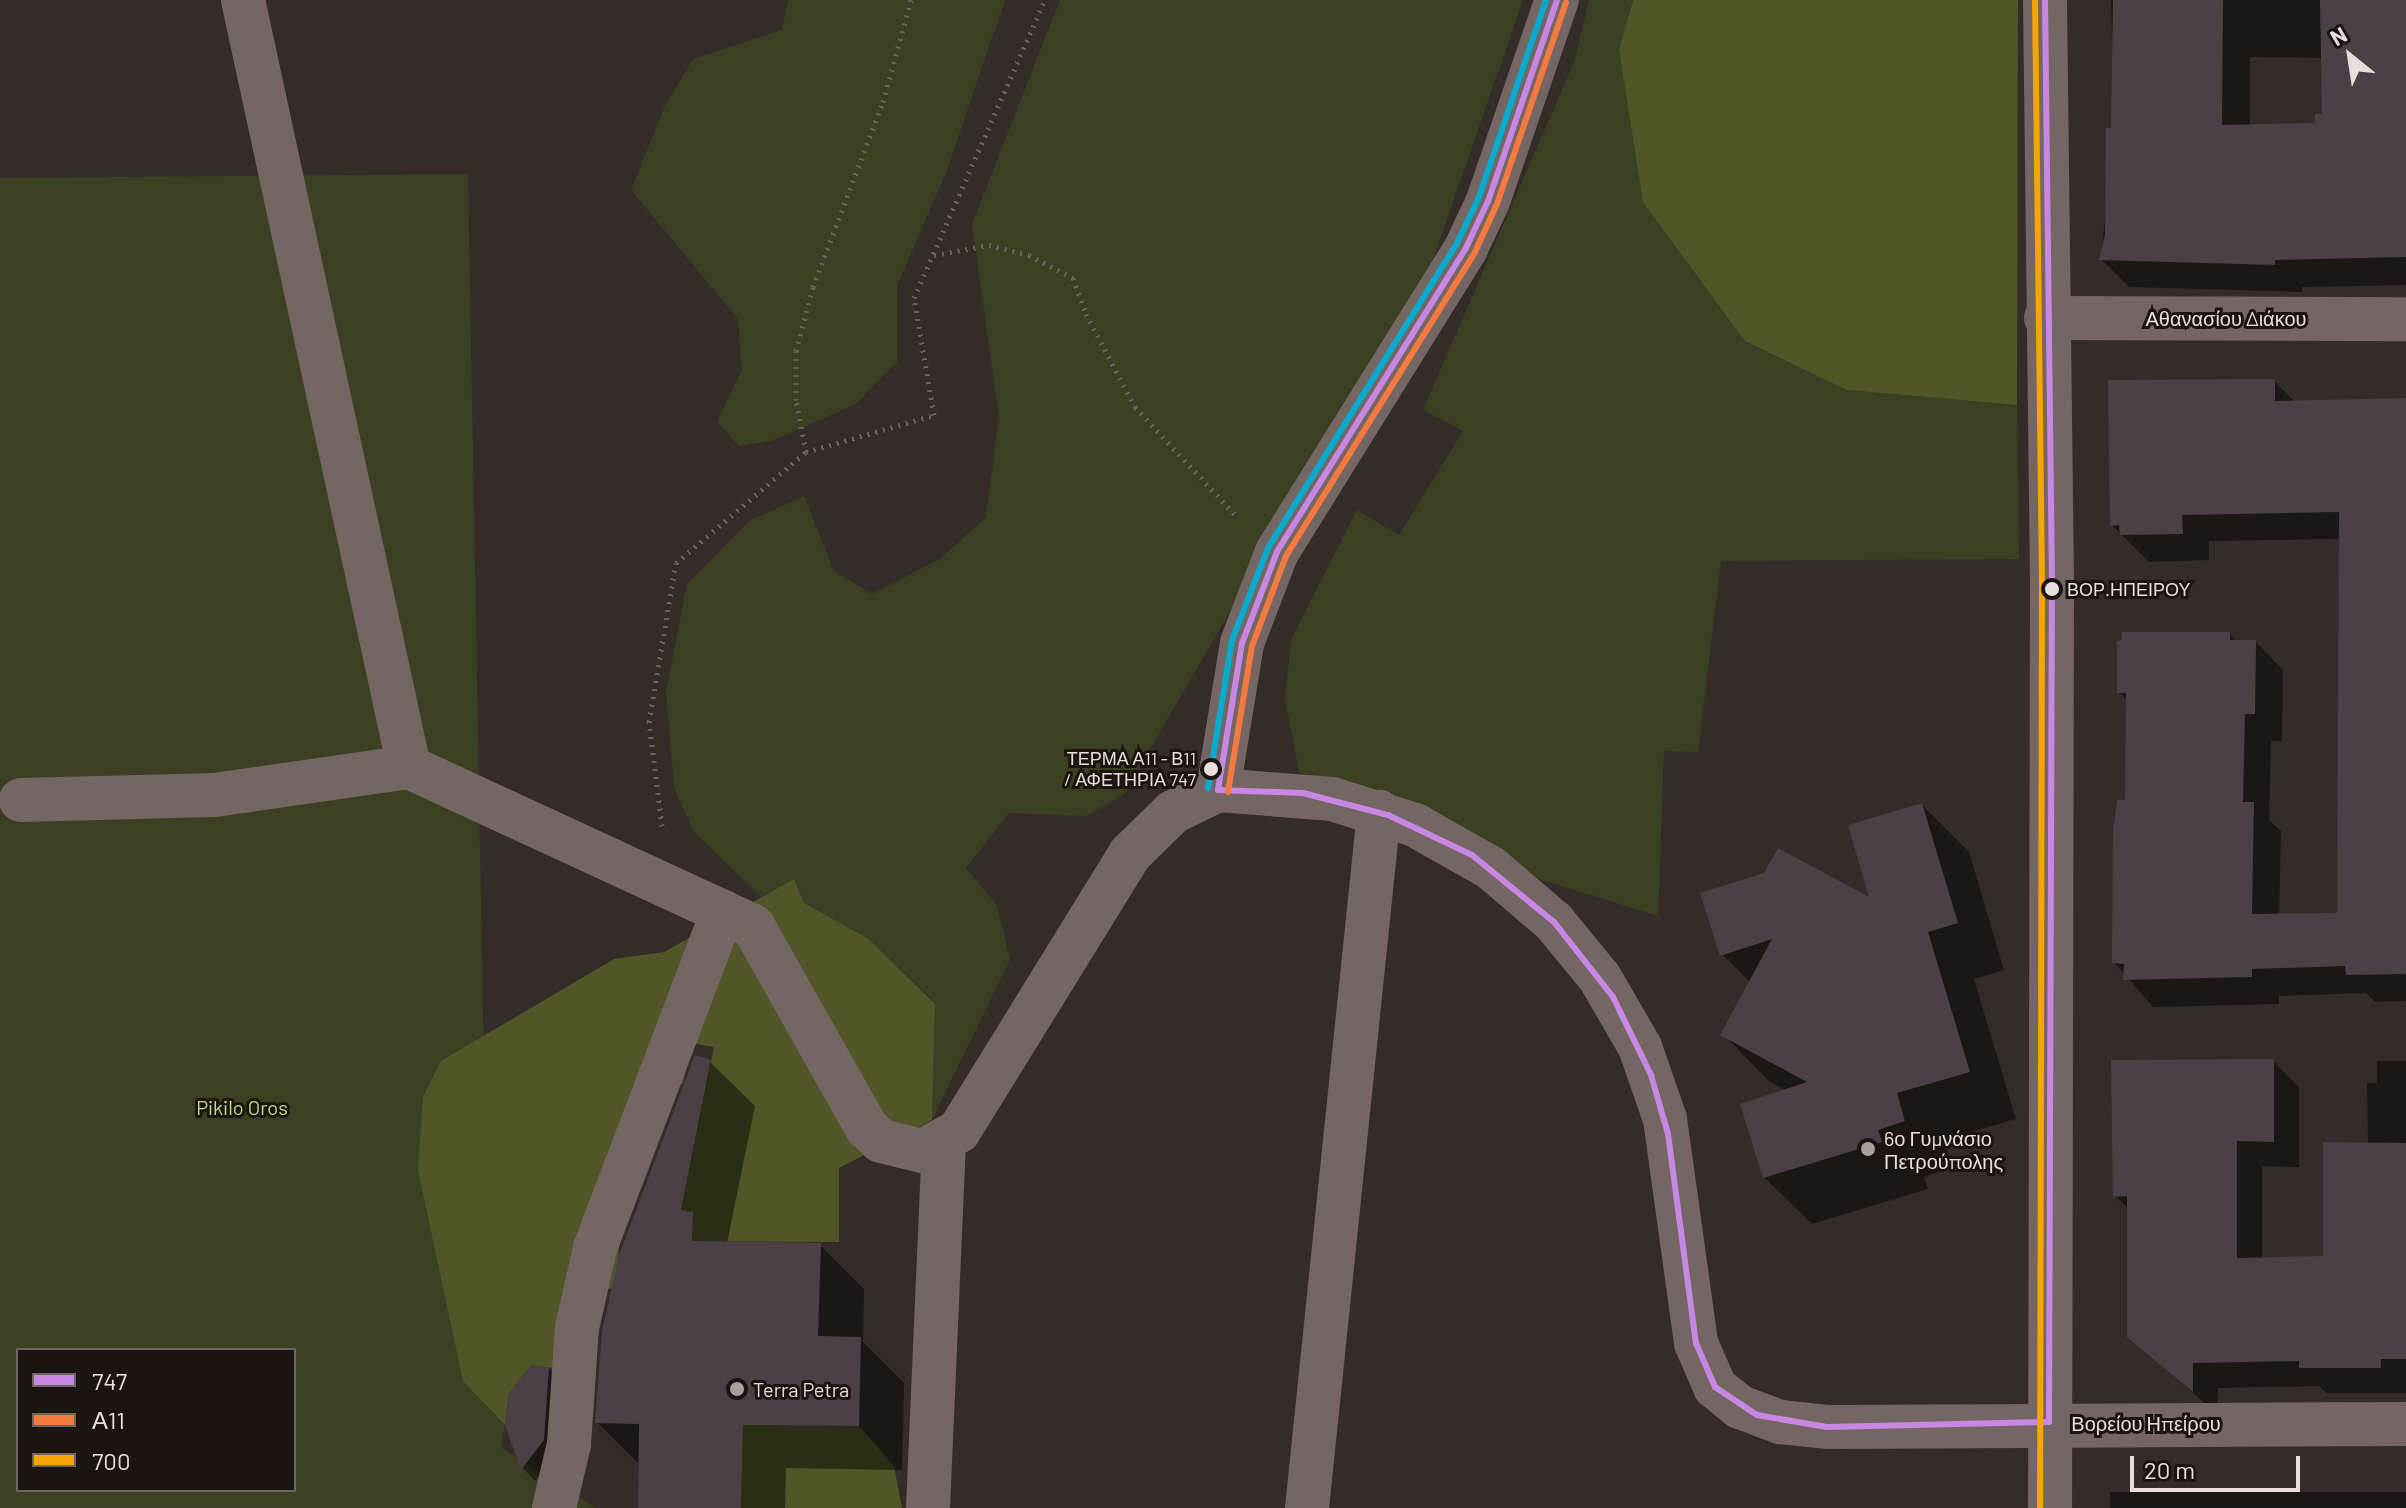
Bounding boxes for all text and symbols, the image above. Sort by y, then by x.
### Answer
north arrow [2310,16,2390,96]
text: N [2325,20,2351,50]
street label: Αθανασίου Διάκου [2145,306,2307,330]
place label: ΒΟΡ.ΗΠΕΙΡΟΥ [2067,578,2190,600]
marker: ΒΟΡ.ΗΠΕΙΡΟΥ [2044,581,2060,597]
place label: ΤΕΡΜΑ Α11 - Β11 / ΑΦΕΤΗΡΙΑ 747 [1064,748,1196,790]
marker: ΤΕΡΜΑ Α11 - Β11 / ΑΦΕΤΗΡΙΑ 747 [1203,761,1219,777]
park label: Pikilo Oros [196,1095,288,1119]
place label: 6ο Γυμνάσιο Πετρούπολης [1884,1126,2003,1173]
marker: 6ο Γυμνάσιο Πετρούπολης [1859,1140,1877,1158]
legend [16,1348,296,1492]
text: 747 [92,1366,127,1395]
place label: Terra Petra [753,1377,849,1401]
marker: Terra Petra [728,1380,746,1398]
text: Α11 [92,1405,125,1434]
street label: Βορείου Ηπείρου [2071,1411,2221,1435]
scale bar [2134,1440,2304,1490]
text: 700 [92,1446,130,1475]
text: 20 m [2144,1455,2195,1484]

